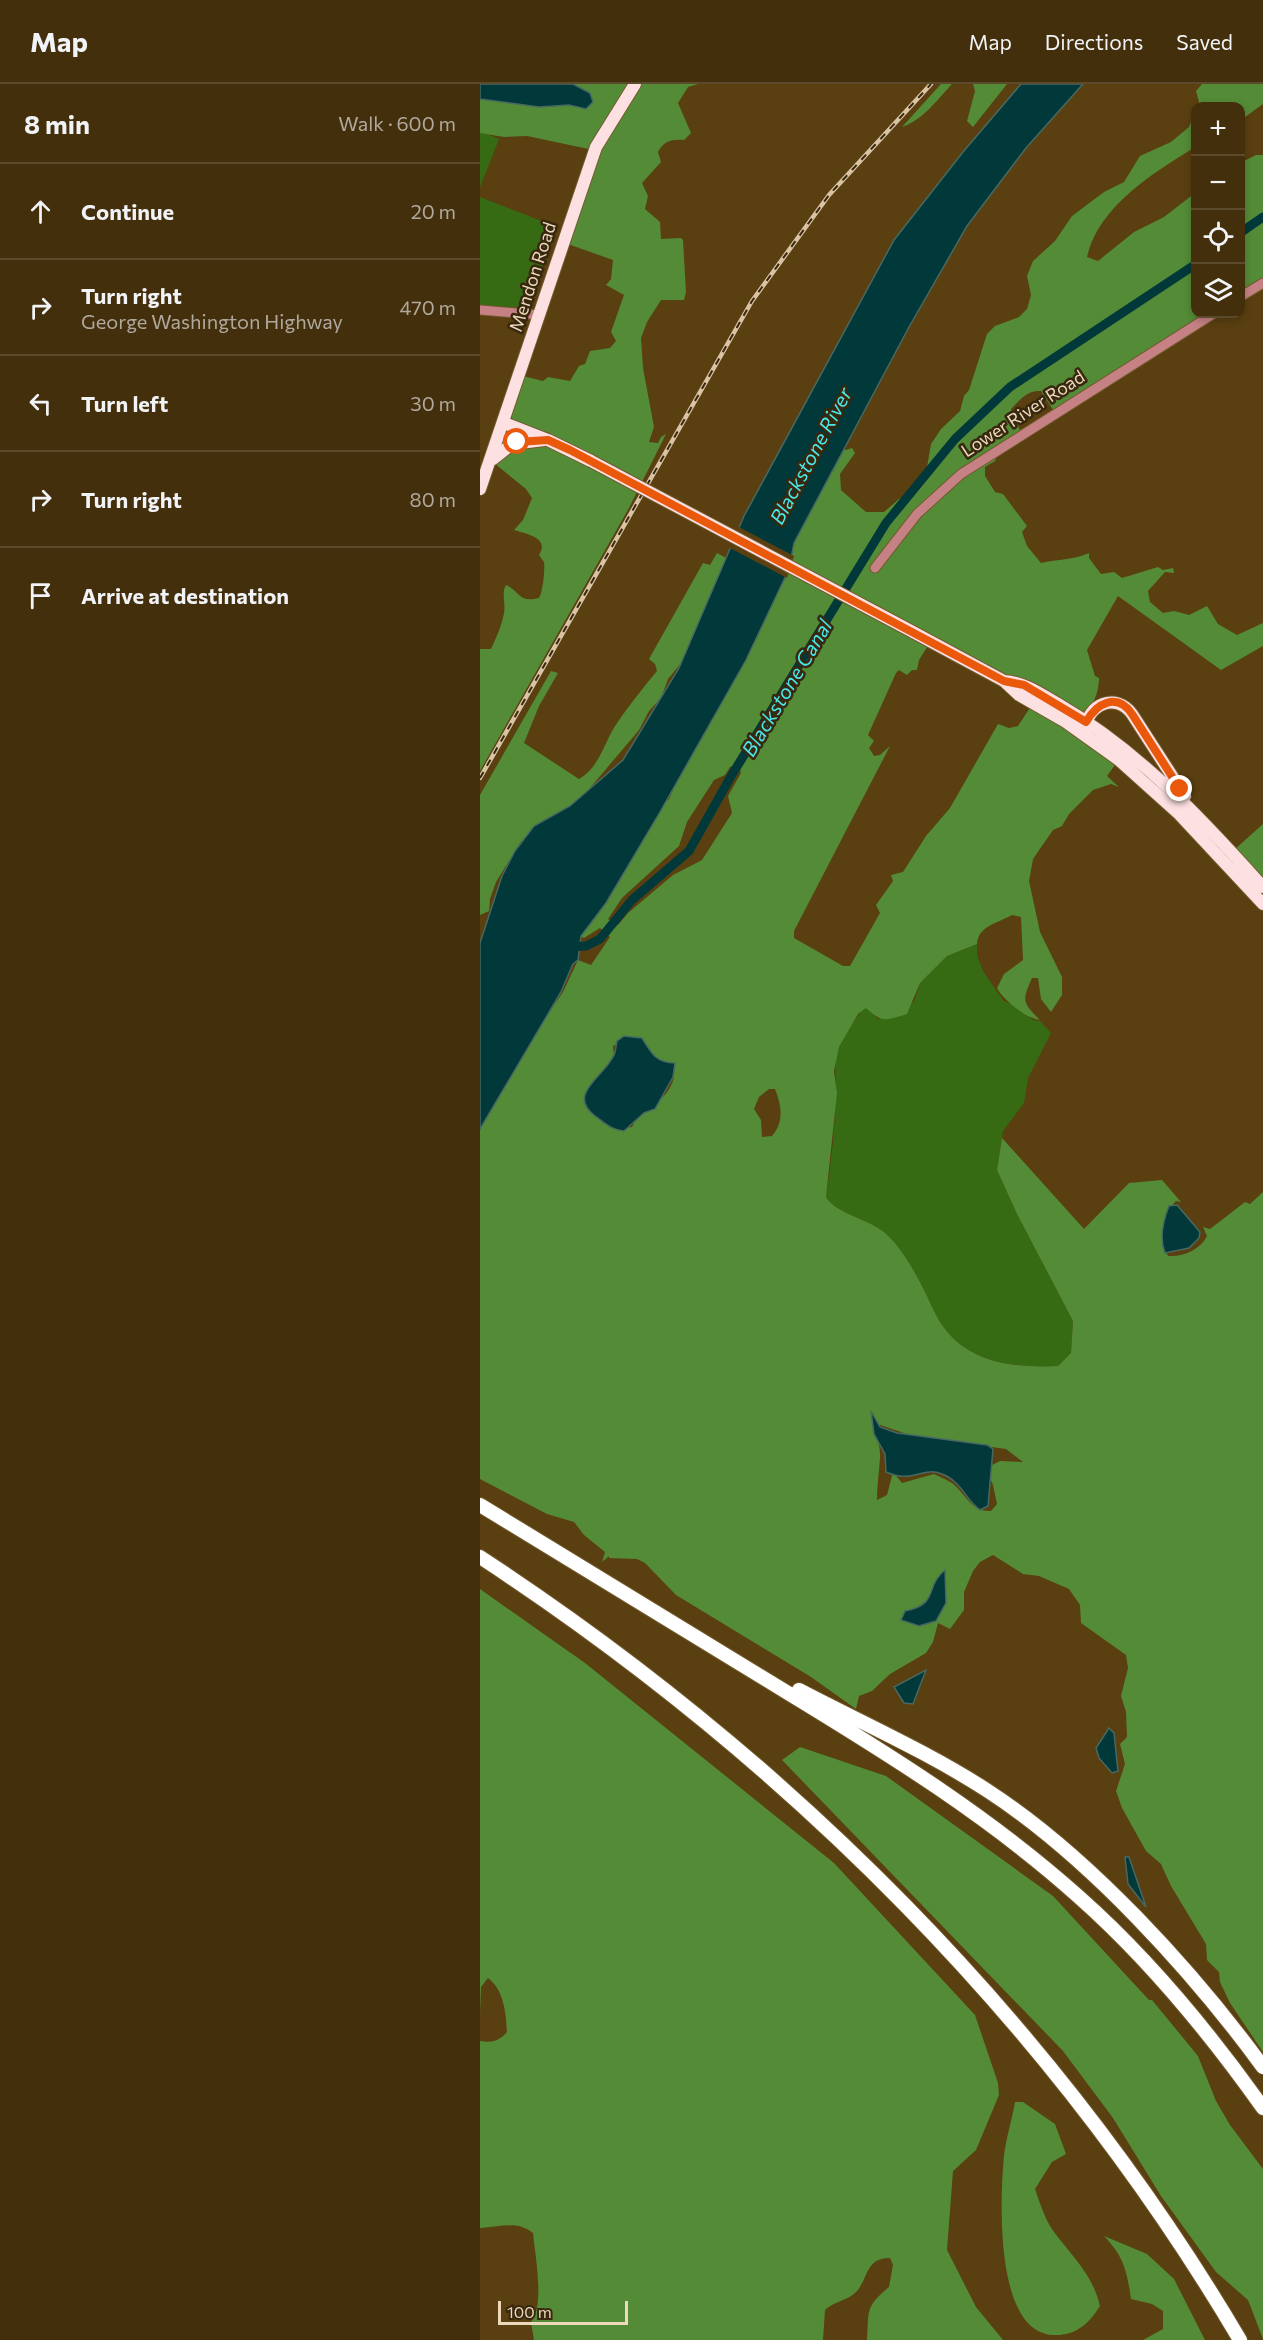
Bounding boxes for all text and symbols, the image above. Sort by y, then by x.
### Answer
text: Map [30,24,88,58]
text: Map [969,29,1012,54]
text: Directions [1045,29,1143,54]
text: Saved [1176,29,1233,54]
map controls [1191,102,1245,318]
button: + [1191,102,1245,156]
text: 8 min [24,108,90,139]
text: Walk · 600 m [338,111,456,135]
button: − [1191,156,1245,210]
icon: ahead [24,195,57,228]
text: Continue [81,198,174,225]
text: 20 m [411,199,456,223]
button: locate [1191,210,1245,264]
street label: Mendon Road [504,219,560,334]
button: layers [1191,264,1245,318]
text: Turn right [81,282,182,309]
icon: right [24,291,57,324]
text: 470 m [400,295,456,319]
text: George Washington Highway [81,309,343,333]
street label: Lower River Road [957,365,1088,461]
water label: Blackstone River [764,382,857,528]
icon: left [24,387,57,420]
text: Turn left [81,390,168,417]
text: 30 m [410,391,456,415]
route start [503,428,529,454]
icon: right [24,483,57,516]
text: Turn right [81,486,182,513]
text: 80 m [410,487,456,511]
icon: arrive [24,579,57,612]
text: Arrive at destination [81,582,289,609]
water label: Blackstone Canal [736,614,837,760]
route end [1166,775,1192,801]
scale bar [498,2298,628,2326]
text: 100 m [507,2302,552,2321]

